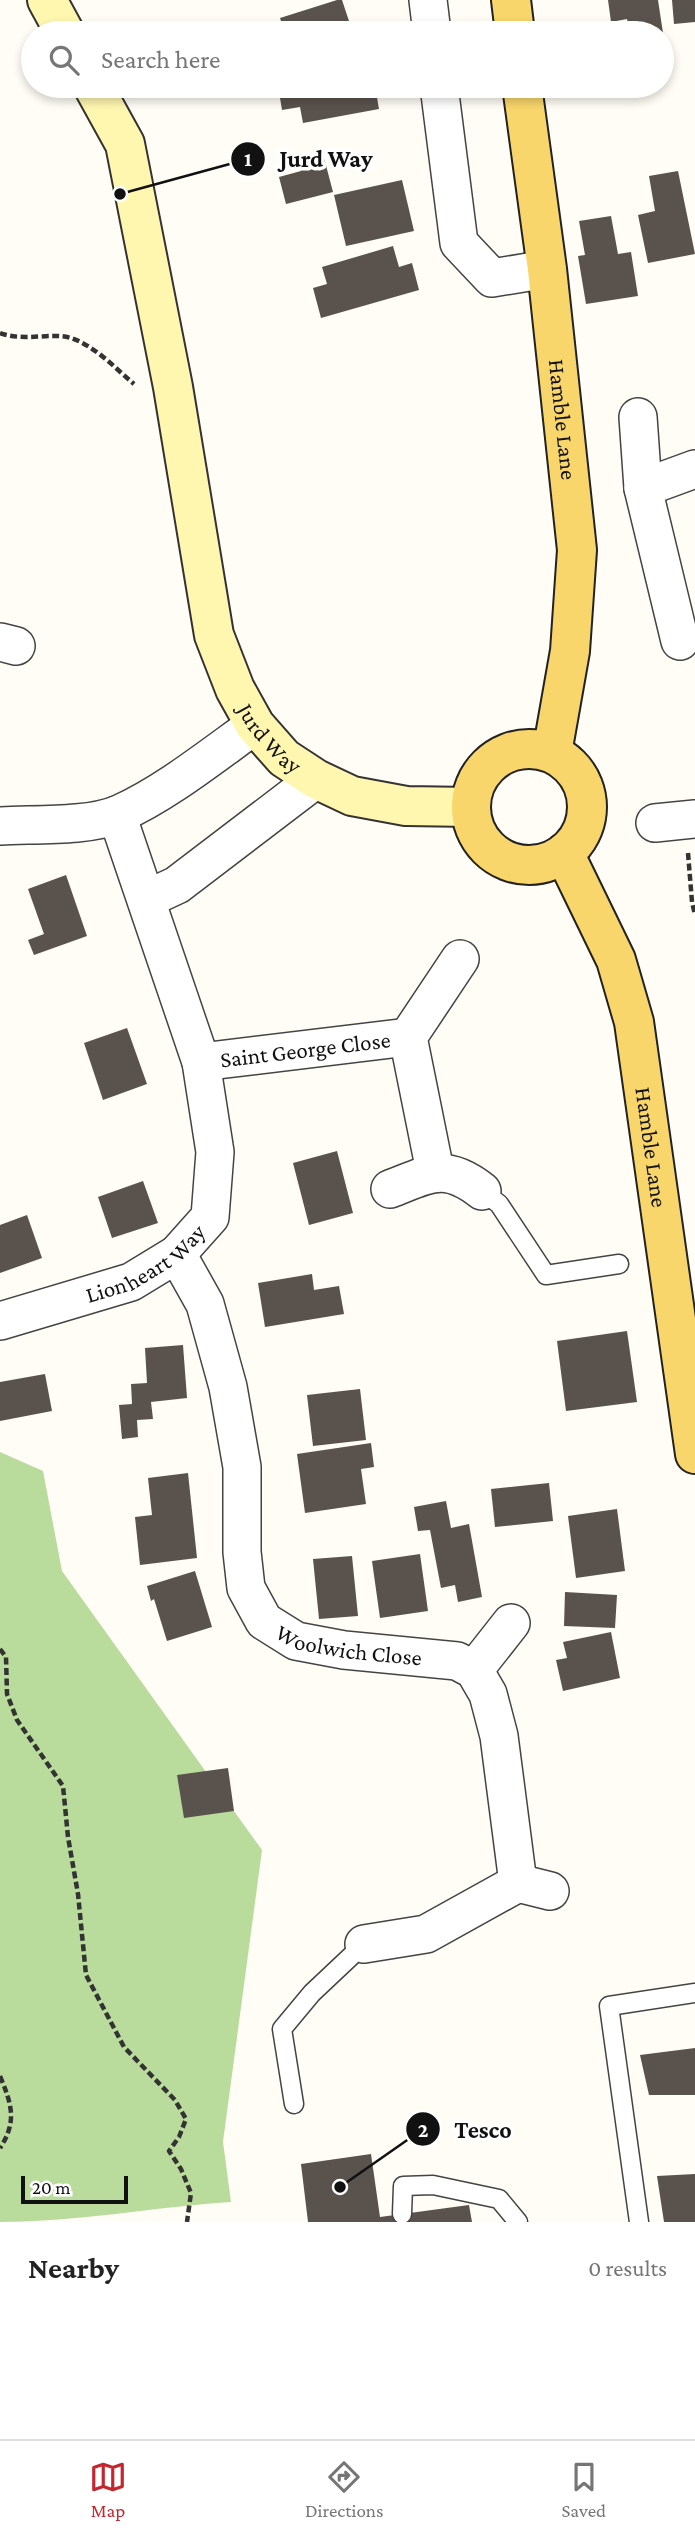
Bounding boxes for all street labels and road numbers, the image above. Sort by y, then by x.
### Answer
street label: Hamble Lane [544,358,582,481]
street label: Jurd Way [232,697,306,779]
street label: Saint George Close [219,1026,392,1073]
street label: Hamble Lane [630,1085,673,1209]
street label: Lionheart Way [83,1219,211,1308]
street label: Woolwich Close [271,1619,423,1671]

